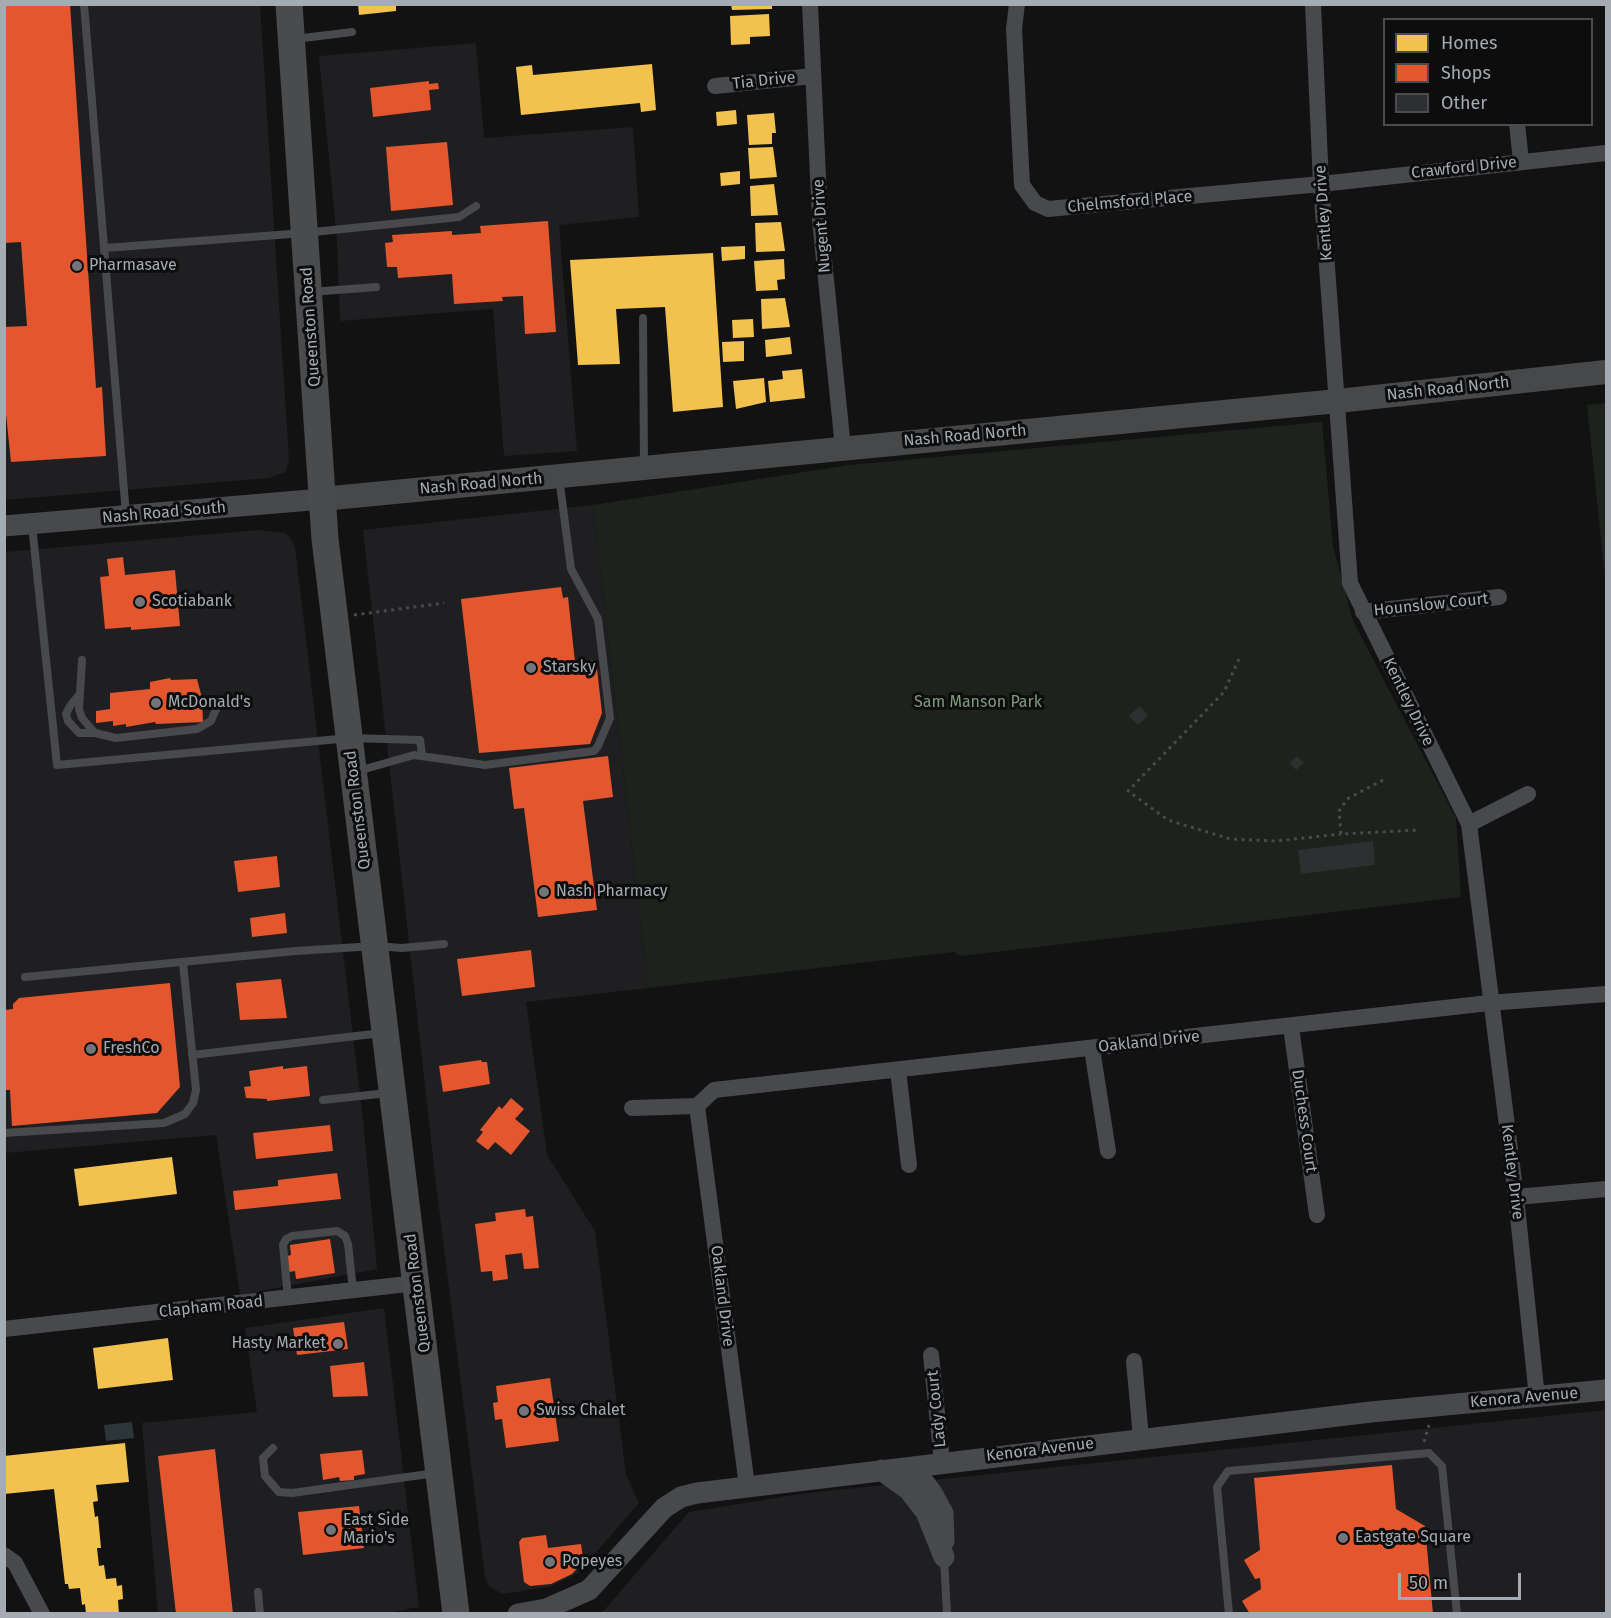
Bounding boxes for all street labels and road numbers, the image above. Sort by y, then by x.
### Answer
street label: Tia Drive [732,68,796,94]
street label: Crawford Drive [1410,153,1518,183]
street label: Kentley Drive [1311,165,1337,261]
street label: Nugent Drive [809,178,835,274]
street label: Chelmsford Place [1067,187,1193,217]
street label: Queenston Road [297,266,325,388]
street label: Nash Road North [1386,373,1510,405]
street label: Nash Road North [903,421,1027,451]
street label: Nash Road North [419,469,543,499]
street label: Nash Road South [101,498,227,528]
street label: Hounslow Court [1373,589,1489,621]
street label: Kentley Drive [1378,655,1438,749]
street label: Queenston Road [341,749,375,871]
street label: Oakland Drive [1097,1027,1201,1057]
street label: Duchess Court [1287,1068,1321,1174]
street label: Kentley Drive [1497,1123,1527,1221]
street label: Queenston Road [401,1232,435,1354]
street label: Oakland Drive [706,1244,738,1348]
street label: Clapham Road [158,1292,264,1322]
street label: Lady Court [923,1369,951,1449]
street label: Kenora Avenue [1469,1384,1579,1412]
street label: Kenora Avenue [985,1434,1095,1466]

